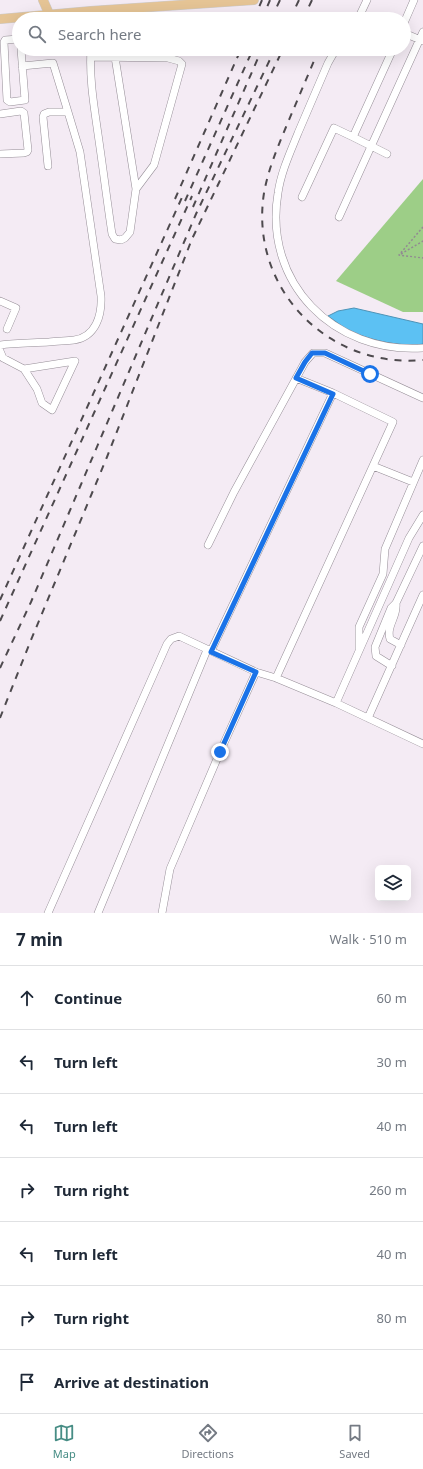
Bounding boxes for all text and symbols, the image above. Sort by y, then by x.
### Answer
search box [12,12,411,56]
icon: search [26,23,48,45]
text: Search here [58,24,141,44]
route start [361,365,379,383]
route end [211,743,229,761]
map controls [375,865,411,901]
button: layers [375,865,411,901]
text: 7 min [16,928,63,951]
text: Walk · 510 m [329,930,407,948]
icon: ahead [16,987,38,1009]
text: Continue [54,988,122,1008]
text: 60 m [377,989,407,1007]
icon: left [16,1051,38,1073]
text: Turn left [54,1052,118,1072]
text: 30 m [377,1053,407,1071]
icon: left [16,1115,38,1137]
text: Turn left [54,1116,118,1136]
text: 40 m [377,1117,407,1135]
icon: right [16,1179,38,1201]
text: Turn right [54,1180,129,1200]
text: 260 m [369,1181,407,1199]
icon: left [16,1243,38,1265]
text: Turn left [54,1244,118,1264]
text: 40 m [377,1245,407,1263]
icon: right [16,1307,38,1329]
text: Turn right [54,1308,129,1328]
text: 80 m [377,1309,407,1327]
icon: arrive [16,1371,38,1393]
text: Arrive at destination [54,1372,209,1392]
tab: Map [53,1422,76,1461]
tab: Directions [181,1422,234,1461]
tab: Saved [339,1422,370,1461]

